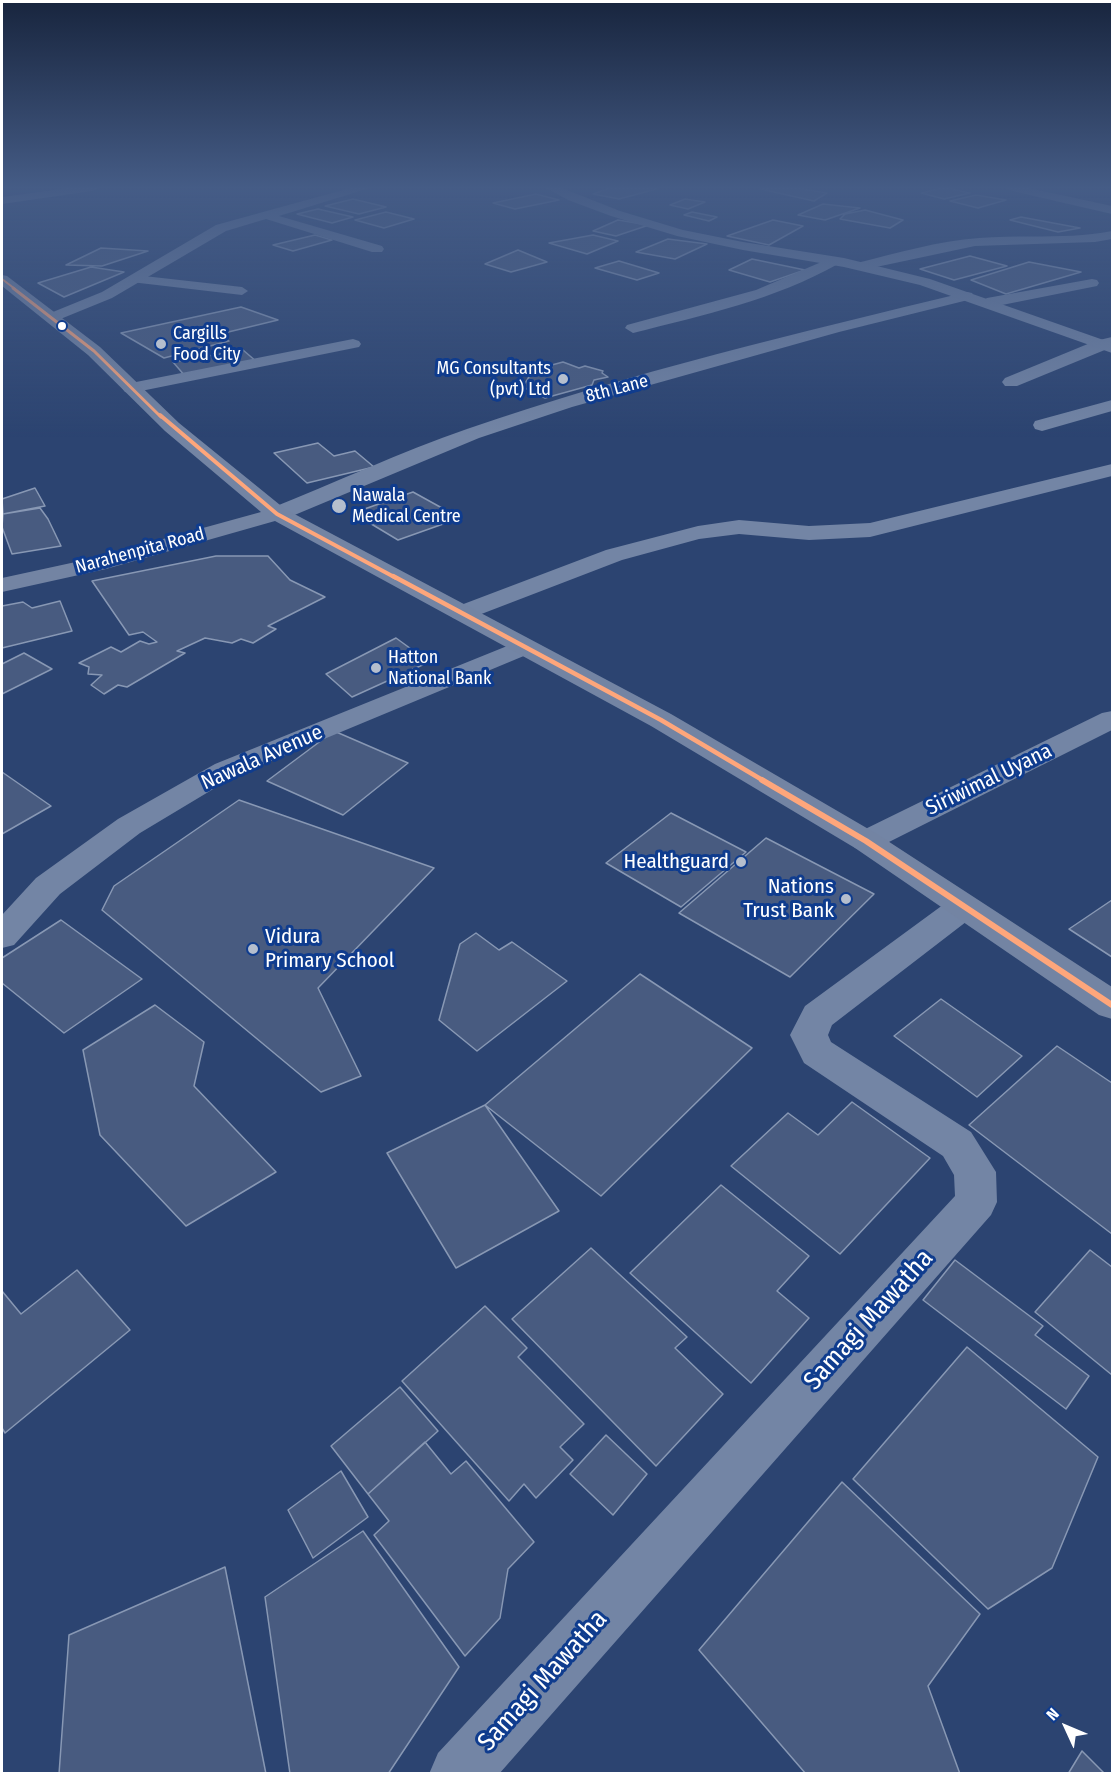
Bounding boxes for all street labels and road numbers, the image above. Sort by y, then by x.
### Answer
street label: 8th Lane [583,370,651,408]
street label: Narahenpita Road [73,523,207,579]
street label: Nawala Avenue [197,720,327,796]
street label: Siriwimal Uyana [922,739,1056,821]
street label: Samagi Mawatha [798,1243,940,1397]
street label: Samagi Mawatha [472,1604,614,1758]

